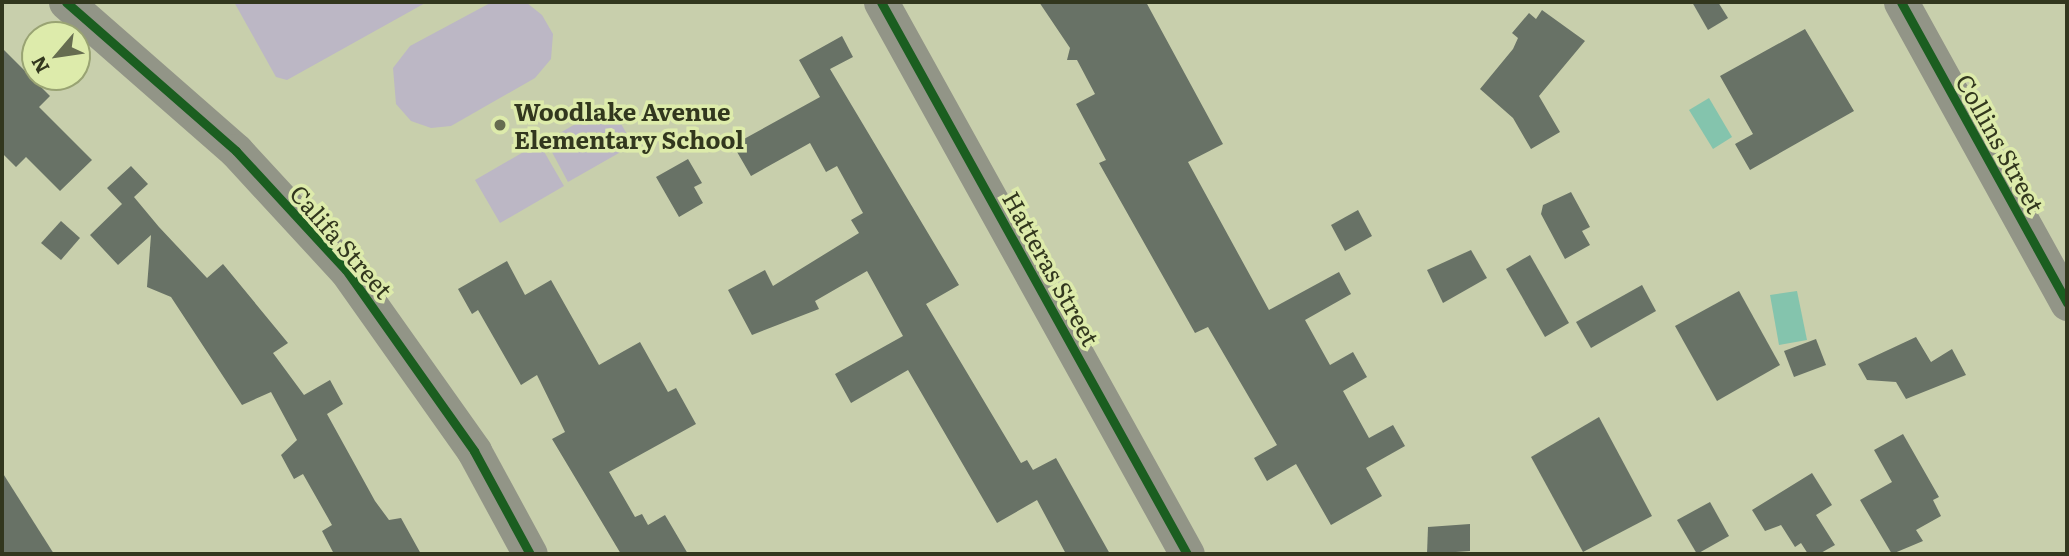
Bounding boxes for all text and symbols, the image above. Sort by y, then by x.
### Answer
north arrow [21,21,91,91]
text: N [23,51,55,79]
street label: Collins Street [1951,68,2051,218]
place label: Woodlake Avenue Elementary School [514,97,744,153]
marker: Woodlake Avenue Elementary School [492,117,508,133]
street label: Califa Street [285,178,399,304]
street label: Hatteras Street [998,186,1106,350]

